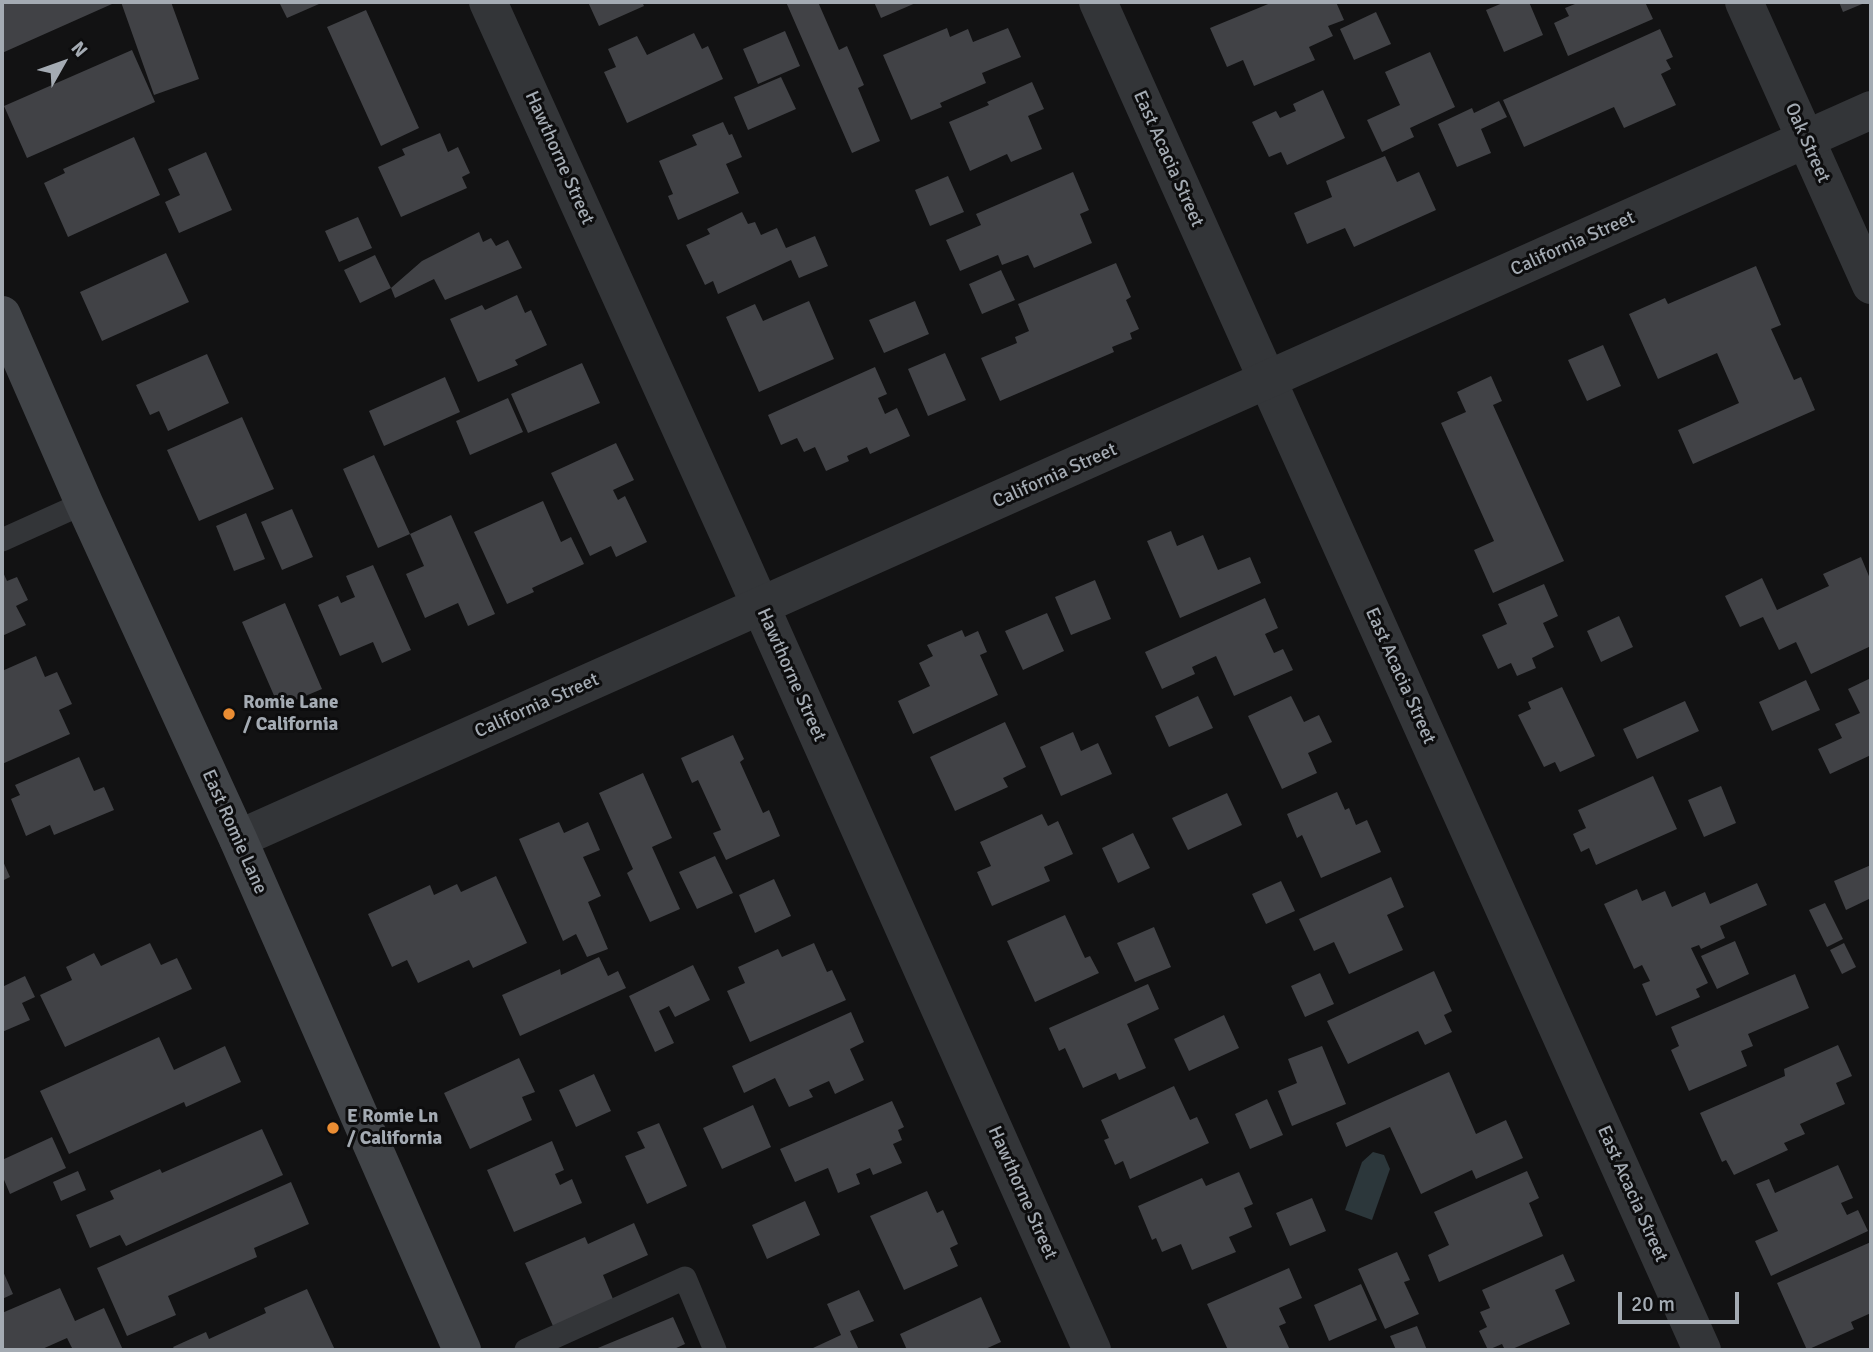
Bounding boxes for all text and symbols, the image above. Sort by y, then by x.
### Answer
north arrow [28,28,98,98]
text: N [66,37,93,62]
street label: East Acacia Street [1128,87,1208,231]
street label: Hawthorne Street [519,88,599,228]
street label: Oak Street [1779,99,1835,187]
street label: California Street [1507,206,1639,282]
street label: California Street [989,438,1121,514]
street label: East Acacia Street [1360,604,1440,748]
street label: Hawthorne Street [751,605,831,745]
street label: California Street [471,668,603,744]
place label: Romie Lane / California [243,692,338,736]
marker: Romie Lane / California [221,706,237,722]
street label: East Romie Lane [196,766,272,898]
place label: E Romie Ln / California [347,1106,442,1150]
marker: E Romie Ln / California [325,1120,341,1136]
street label: East Acacia Street [1592,1122,1672,1266]
street label: Hawthorne Street [982,1123,1062,1263]
scale bar [1621,1278,1742,1322]
text: 20 m [1631,1291,1675,1317]

